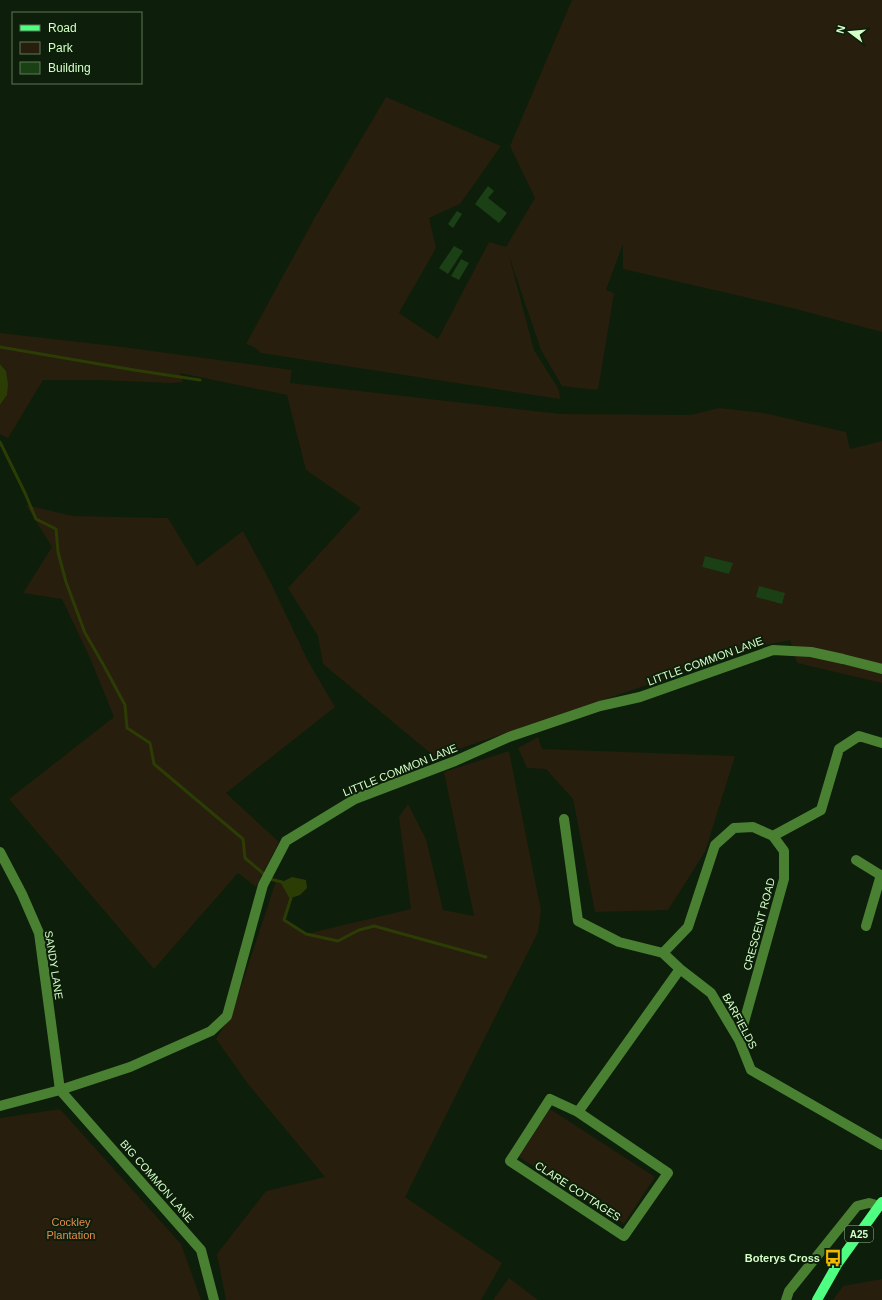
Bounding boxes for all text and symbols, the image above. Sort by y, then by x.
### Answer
legend [12,12,142,84]
north arrow [830,12,870,52]
text: Road [48,21,77,35]
text: N [834,24,847,35]
text: Park [48,41,74,55]
text: Building [48,61,91,75]
street label: LITTLE COMMON LANE [646,634,764,688]
street label: LITTLE COMMON LANE [341,742,459,798]
street label: CRESCENT ROAD [741,876,777,972]
street label: SANDY LANE [43,930,65,1000]
street label: BARFIELDS [720,991,760,1051]
street label: BIG COMMON LANE [118,1137,196,1225]
street label: CLARE COTTAGES [533,1159,623,1223]
park label: Cockley Plantation [47,1216,95,1241]
road number: A25 [845,1226,873,1242]
bus stop icon: Boterys Cross [823,1248,843,1268]
place label: Boterys Cross [745,1252,820,1264]

